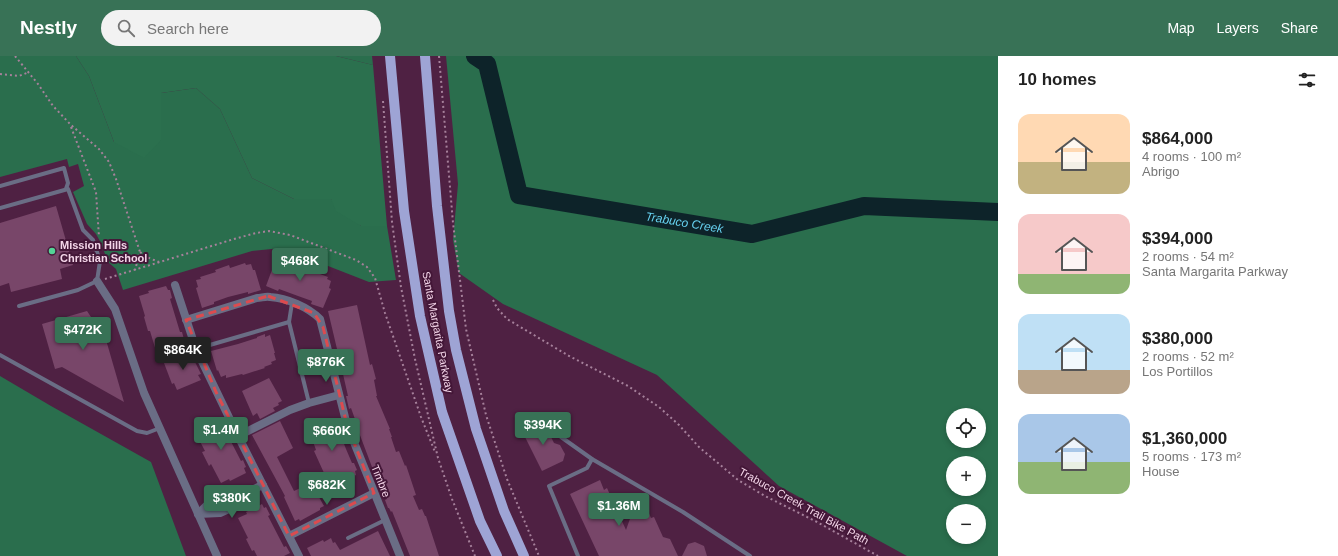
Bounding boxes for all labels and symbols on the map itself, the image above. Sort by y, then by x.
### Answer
water label: Trabuco Creek [645,209,725,236]
place label: Mission Hills Christian School [60,239,147,264]
marker: Mission Hills Christian School [47,246,57,256]
pin: $468K [272,248,328,282]
street label: Santa Margarita Parkway [420,270,456,394]
pin: $472K [55,317,111,351]
pin: $864K [155,337,211,371]
pin: $876K [298,349,354,383]
pin: $394K [515,412,571,446]
pin: $1.4M [193,417,249,451]
pin: $660K [304,418,360,452]
street label: Timbre [369,463,393,499]
street label: Trabuco Creek Trail Bike Path [737,465,871,547]
pin: $682K [299,472,355,506]
pin: $380K [204,485,260,519]
pin: $1.36M [586,493,652,527]

